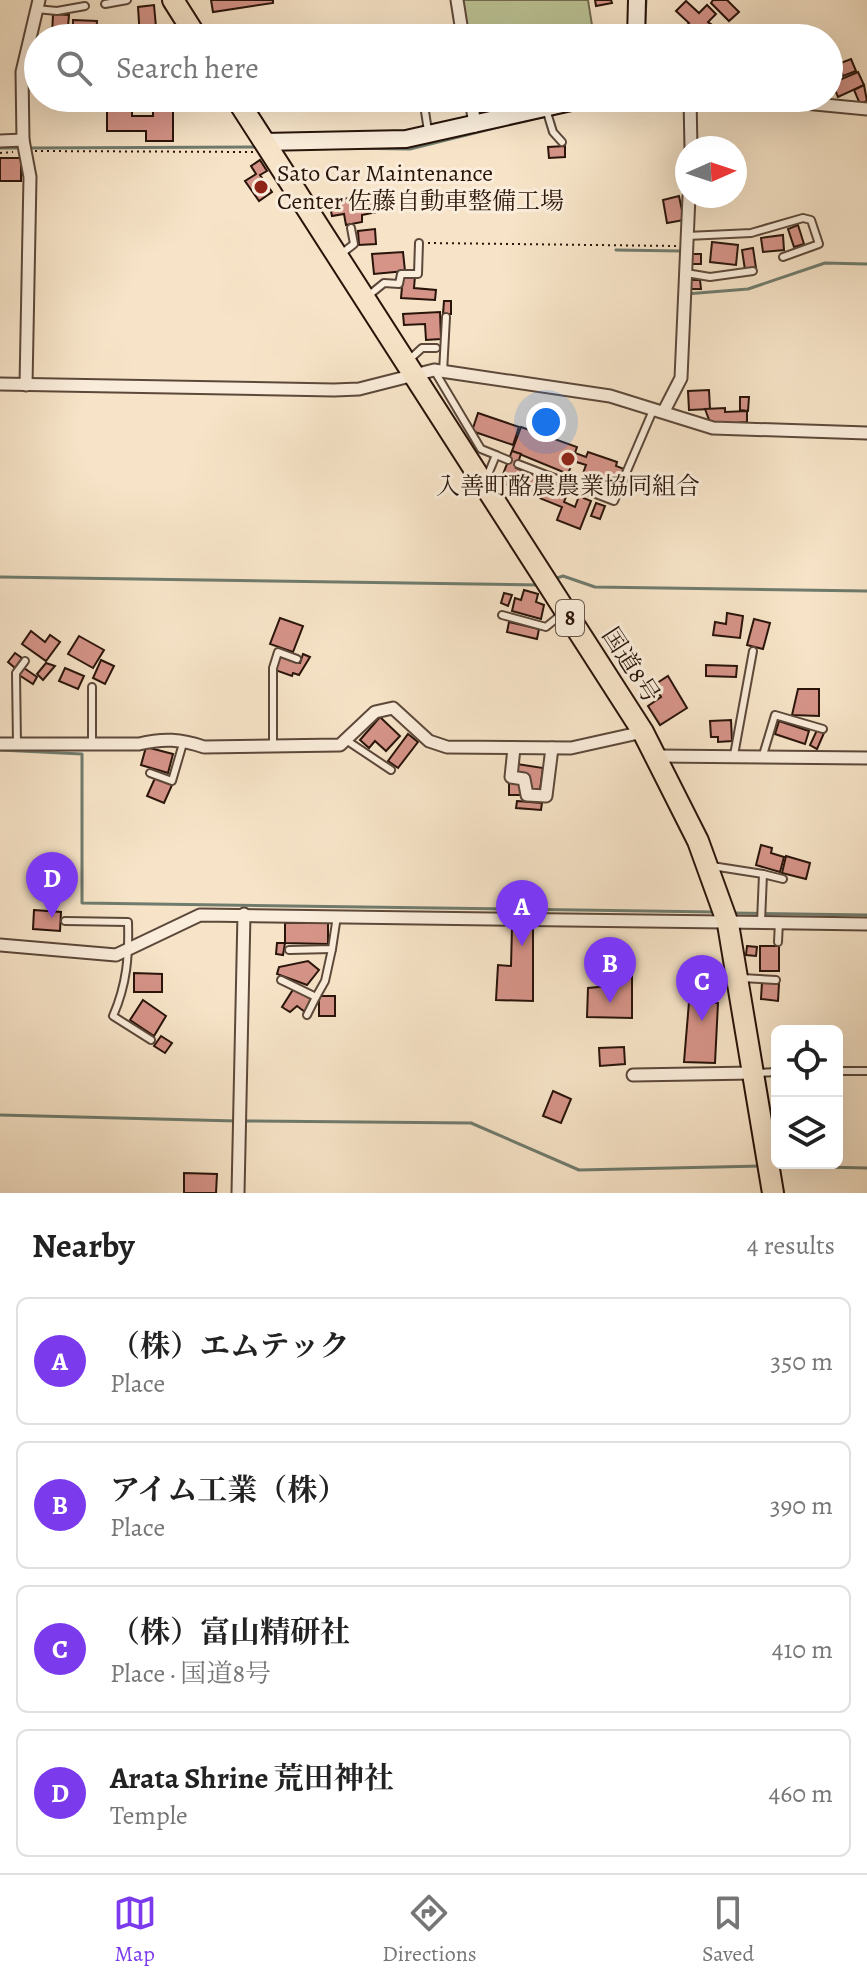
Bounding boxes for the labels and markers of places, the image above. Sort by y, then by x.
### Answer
place label: Sato Car Maintenance Center 佐藤自動車整備工場 [277,157,564,217]
marker: Sato Car Maintenance Center 佐藤自動車整備工場 [252,178,270,196]
marker: 入善町酪農農業協同組合 [559,450,577,468]
place label: 入善町酪農農業協同組合 [436,470,700,502]
pin: D [26,852,78,918]
pin: A [496,880,548,946]
pin: B [584,937,636,1003]
pin: C [676,955,728,1021]

